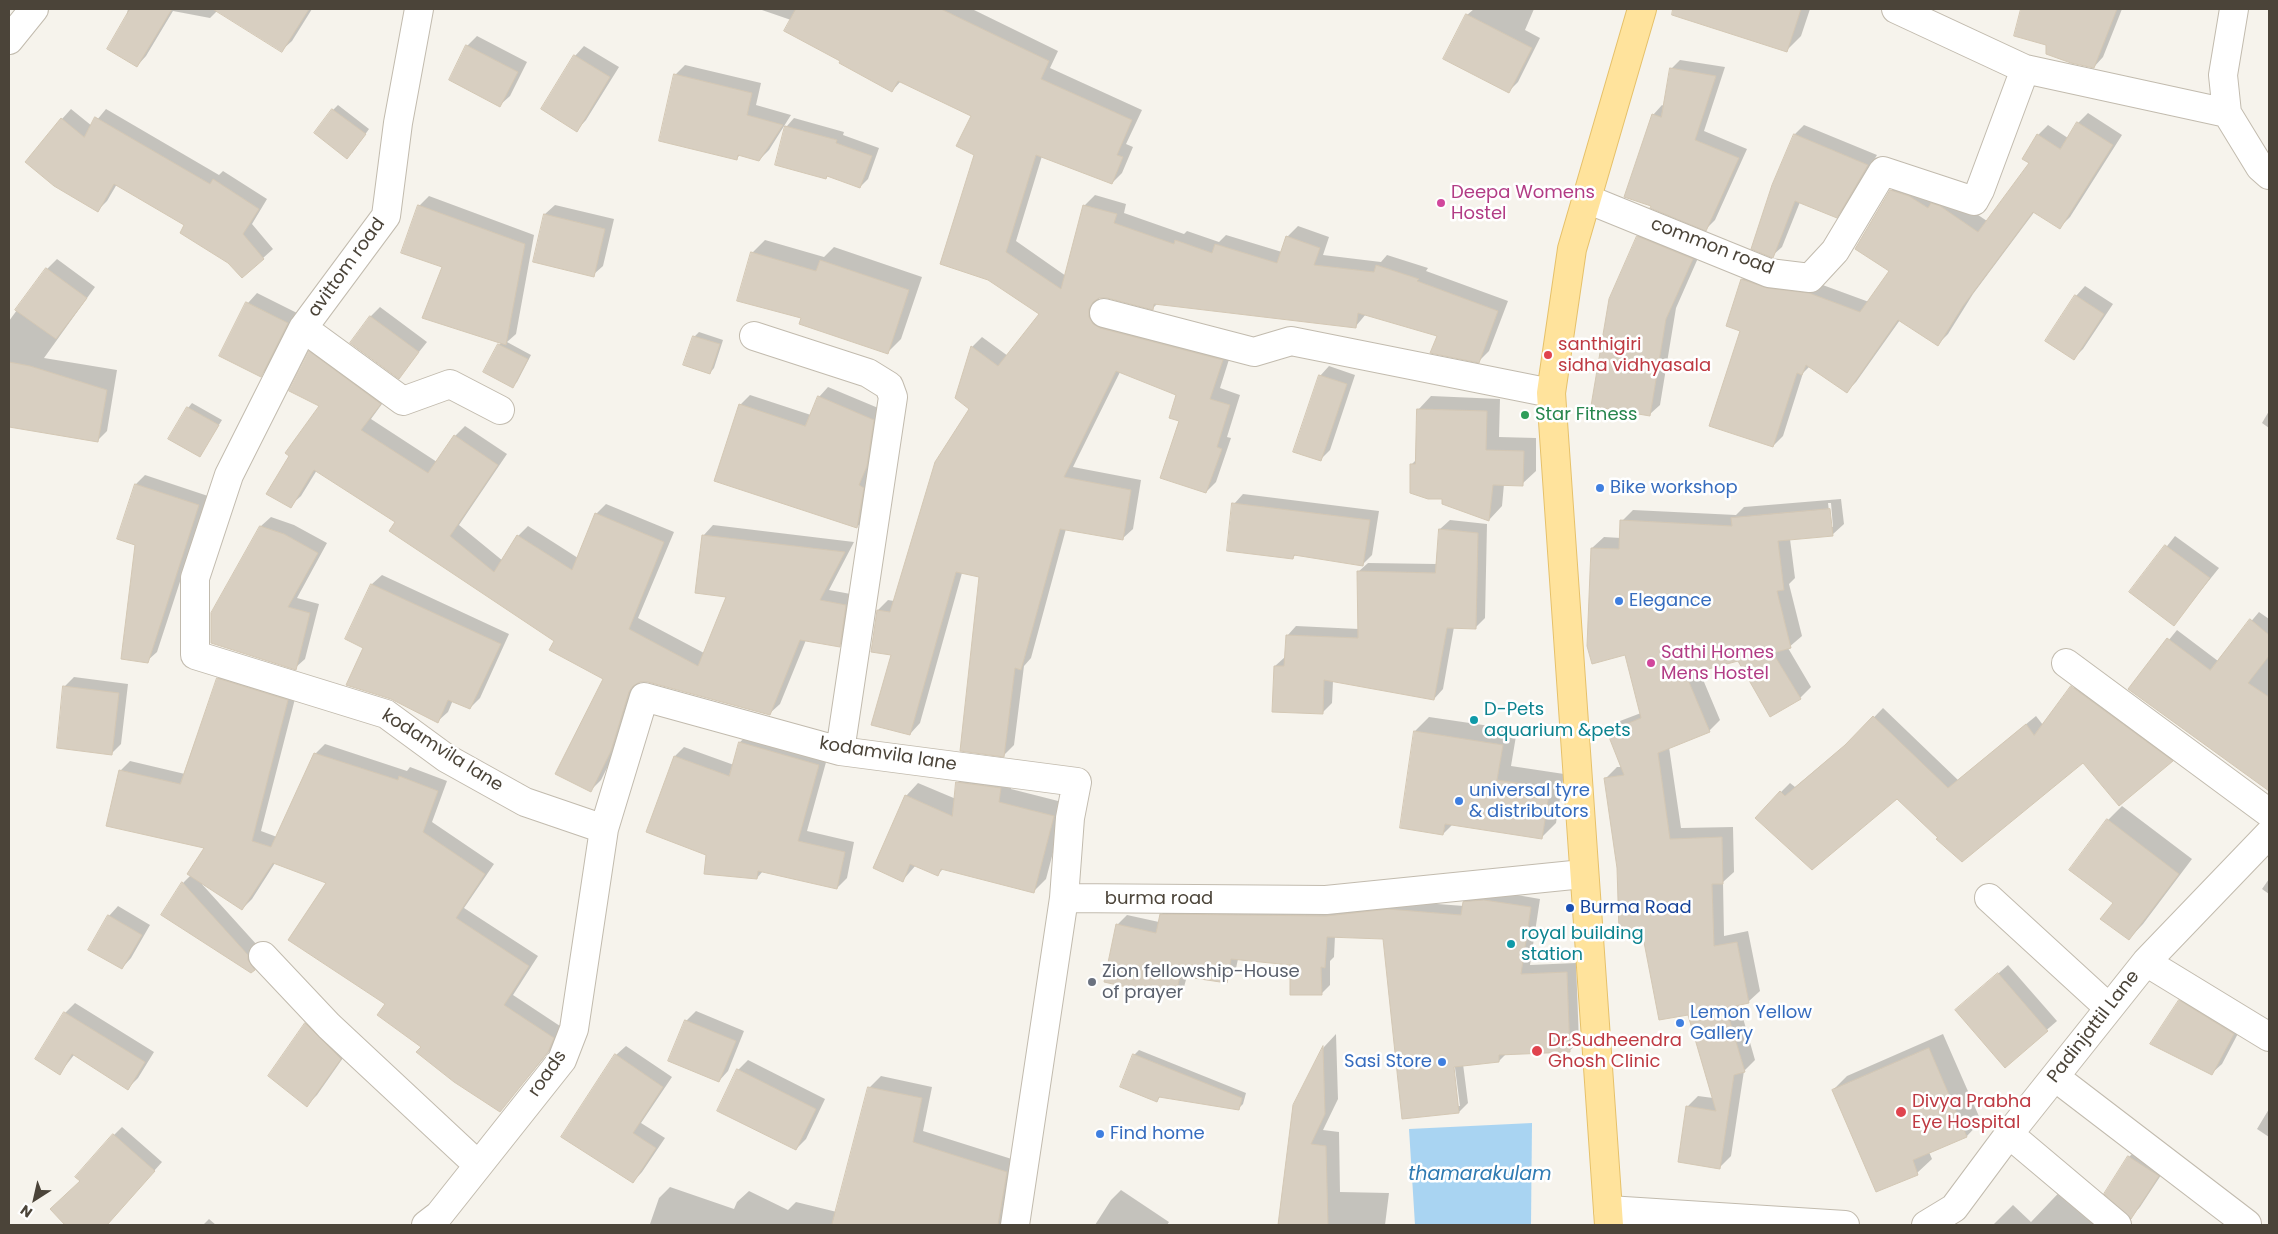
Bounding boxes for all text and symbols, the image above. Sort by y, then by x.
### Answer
place label: Deepa Womens Hostel [1451,182,1595,224]
marker: Deepa Womens Hostel [1435,197,1447,209]
street label: avittom road [304,214,390,322]
street label: common road [1647,214,1777,280]
place label: santhigiri sidha vidhyasala [1558,334,1711,376]
marker: santhigiri sidha vidhyasala [1542,349,1554,361]
place label: Star Fitness [1535,404,1637,426]
marker: Star Fitness [1519,409,1531,421]
place label: Bike workshop [1610,477,1738,499]
marker: Bike workshop [1594,482,1606,494]
place label: Elegance [1629,590,1712,612]
marker: Elegance [1613,595,1625,607]
place label: Sathi Homes Mens Hostel [1661,642,1774,684]
marker: Sathi Homes Mens Hostel [1645,657,1657,669]
place label: D-Pets aquarium &pets [1484,699,1631,742]
street label: kodamvila lane [377,705,507,797]
marker: D-Pets aquarium &pets [1468,714,1480,726]
street label: kodamvila lane [818,733,958,777]
place label: universal tyre & distributors [1469,780,1590,822]
marker: universal tyre & distributors [1453,795,1465,807]
street label: burma road [1105,888,1213,910]
place label: Burma Road [1580,897,1692,919]
marker: Burma Road [1564,902,1576,914]
place label: royal building station [1521,923,1644,966]
marker: royal building station [1505,938,1517,950]
place label: Zion fellowship-House of prayer [1102,961,1300,1004]
street label: Padinjattil Lane [2043,966,2145,1088]
marker: Zion fellowship-House of prayer [1086,976,1098,988]
place label: Lemon Yellow Gallery [1690,1002,1812,1044]
marker: Lemon Yellow Gallery [1674,1017,1686,1029]
place label: Dr.Sudheendra Ghosh Clinic [1548,1030,1682,1072]
marker: Dr.Sudheendra Ghosh Clinic [1530,1044,1544,1058]
street label: roads [524,1047,572,1101]
place label: Sasi Store [1344,1051,1432,1073]
marker: Sasi Store [1436,1056,1448,1068]
place label: Divya Prabha Eye Hospital [1912,1091,2032,1134]
marker: Divya Prabha Eye Hospital [1894,1105,1908,1119]
place label: Find home [1110,1123,1205,1145]
marker: Find home [1094,1128,1106,1140]
water label: thamarakulam [1408,1164,1552,1186]
north arrow [10,1174,60,1224]
text: N [16,1200,36,1222]

